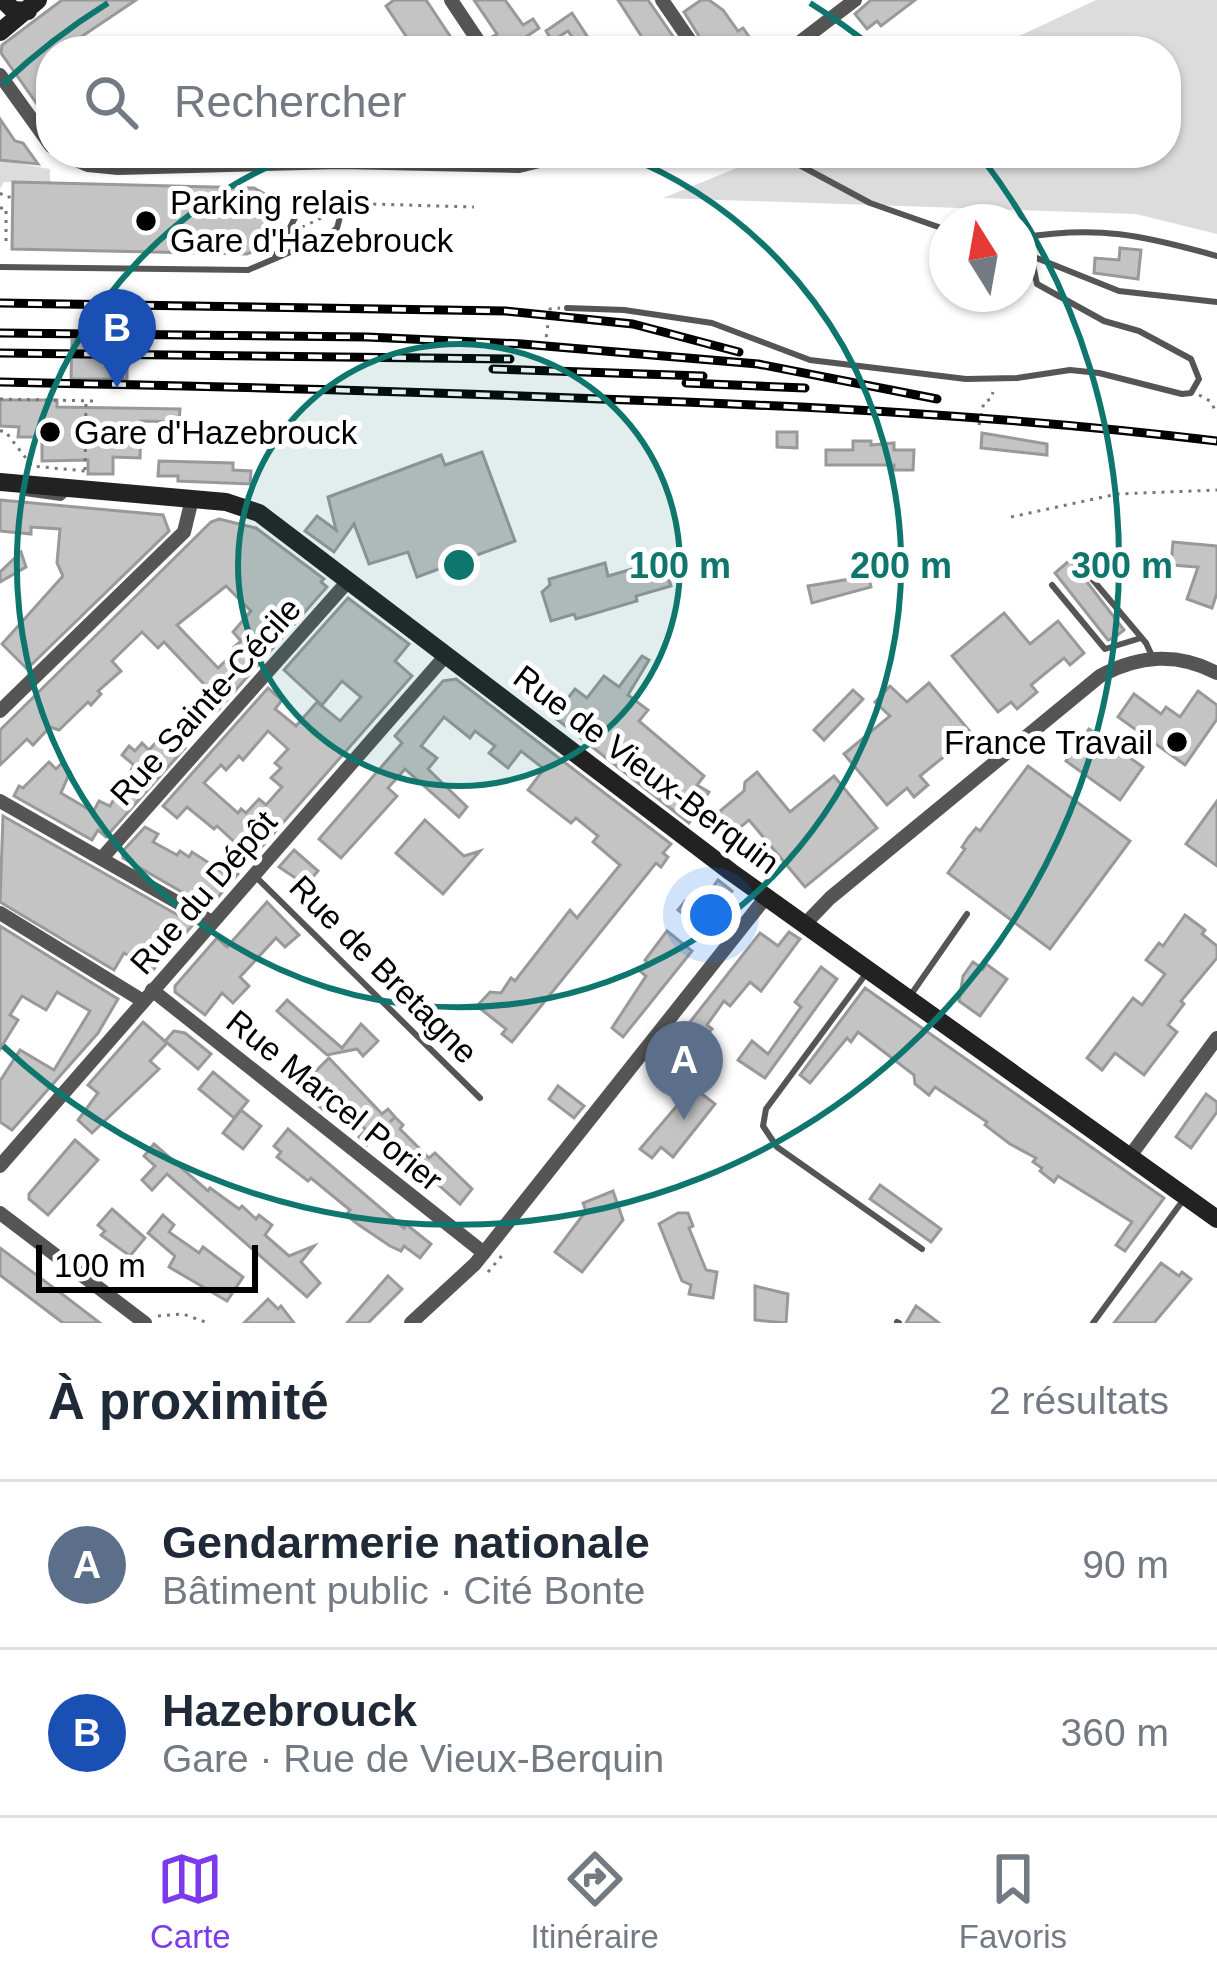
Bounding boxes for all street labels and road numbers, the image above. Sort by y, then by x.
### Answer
street label: Rue Sainte-Cécile [103,590,308,813]
street label: Rue de Vieux-Berquin [507,658,787,881]
street label: Rue du Dépôt [123,803,284,981]
street label: Rue de Bretagne [282,868,485,1071]
street label: Rue Marcel Porier [220,1002,450,1198]

